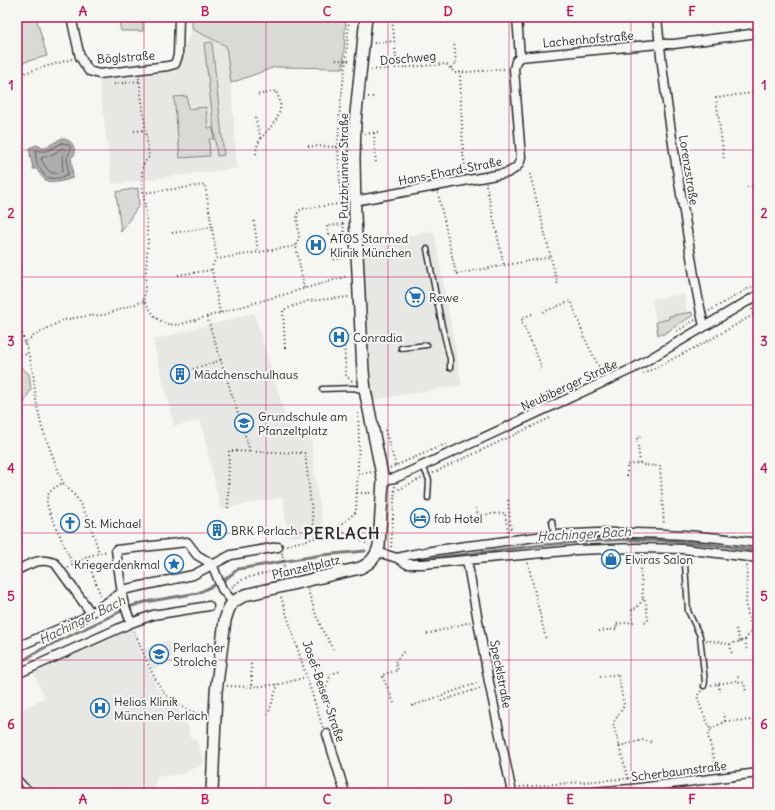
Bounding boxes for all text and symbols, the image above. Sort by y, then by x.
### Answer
text: A [79,3,88,20]
text: B [201,3,210,20]
text: C [323,3,332,20]
text: D [443,3,453,20]
text: E [566,3,574,20]
text: F [688,3,696,20]
street label: Lachenhofstraße [542,28,634,50]
street label: Böglstraße [96,47,156,67]
street label: Doschweg [379,48,437,68]
text: 1 [8,77,14,94]
text: 1 [761,77,767,94]
street label: Putzbrunner Straße [336,113,351,219]
street label: Lorenzstraße [676,134,702,206]
street label: Hans-Ehard-Straße [397,154,503,188]
text: 2 [7,205,15,222]
text: 2 [760,205,768,222]
place label: ATOS Starmed Klinik München [330,231,412,260]
hospital icon: ATOS Starmed Klinik München [305,234,327,256]
supermarket icon: Rewe [404,286,426,308]
place label: Rewe [429,290,459,305]
hospital icon: Conradia [328,326,350,348]
place label: Conradia [353,330,403,345]
text: 3 [7,333,15,350]
text: 3 [760,333,768,350]
street label: Neubiberger Straße [518,356,620,414]
building icon: Mädchenschulhaus [169,363,191,385]
place label: Mädchenschulhaus [194,367,298,382]
place label: Grundschule am Pfanzeltplatz [258,409,348,438]
school or university icon: Grundschule am Pfanzeltplatz [233,412,255,434]
text: 4 [7,460,15,477]
text: 4 [760,460,768,477]
hotel icon: fab Hotel [409,507,431,529]
place label: fab Hotel [434,511,482,526]
church icon: St. Michael [59,512,81,534]
place label: St. Michael [84,516,141,531]
building icon: BRK Perlach [206,519,228,541]
place label: BRK Perlach [231,523,297,538]
district label: PERLACH [303,523,381,543]
water label: Hachinger Bach [537,523,632,545]
shop icon: Elviras Salon [600,548,622,570]
street label: Pfanzeltplatz [270,552,342,582]
place label: Elviras Salon [625,552,693,567]
place icon: Kriegerdenkmal [163,553,185,575]
place label: Kriegerdenkmal [74,557,160,572]
text: 5 [7,588,15,605]
text: 5 [760,588,768,605]
water label: Hachinger Bach [36,592,128,648]
street label: Josef-Beiser-Straße [300,638,348,744]
street label: Specklstraße [487,639,515,709]
place label: Perlacher Strolche [173,640,225,669]
school or university icon: Perlacher Strolche [148,643,170,665]
place label: Helios Klinik München Perlach [114,694,208,723]
hospital icon: Helios Klinik München Perlach [89,697,111,719]
text: 6 [7,716,15,733]
text: 6 [760,716,768,733]
street label: Scherbaumstraße [630,758,728,784]
text: A [79,791,88,808]
text: B [201,791,210,808]
text: C [323,791,332,808]
text: D [443,791,453,808]
text: E [566,791,574,808]
text: F [688,791,696,808]

